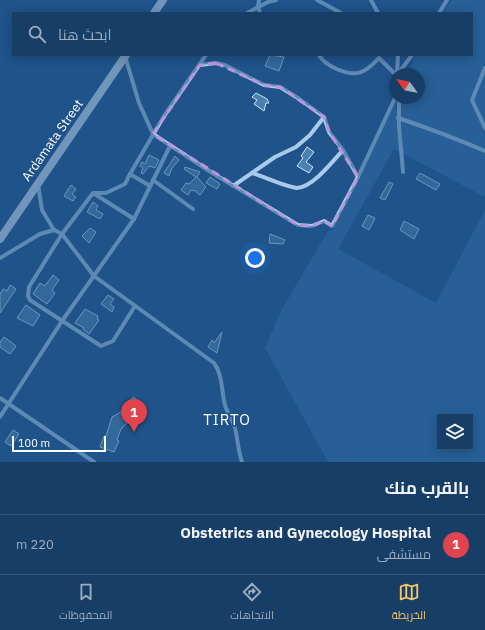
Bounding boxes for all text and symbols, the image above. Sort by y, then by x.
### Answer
search box [12,12,473,56]
icon: search [26,23,48,45]
text: ابحث هنا [58,25,112,44]
north arrow [389,68,425,104]
street label: Ardamata Street [18,96,87,184]
your location [245,248,265,268]
pin: 1 [121,399,147,432]
district label: TIRTO [203,410,251,429]
map controls [437,414,473,450]
button: layers [437,414,473,450]
scale bar [12,434,106,453]
text: 100 m [18,436,50,450]
text: بالقرب منك [385,477,469,499]
text: Obstetrics and Gynecology Hospital [180,523,431,542]
text: 220 m [16,536,54,553]
text: 1 [452,536,460,553]
text: مستشفى [377,546,431,563]
tab: المحفوظات [59,581,112,625]
tab: الاتجاهات [230,581,274,625]
tab: الخريطة [392,581,426,625]

